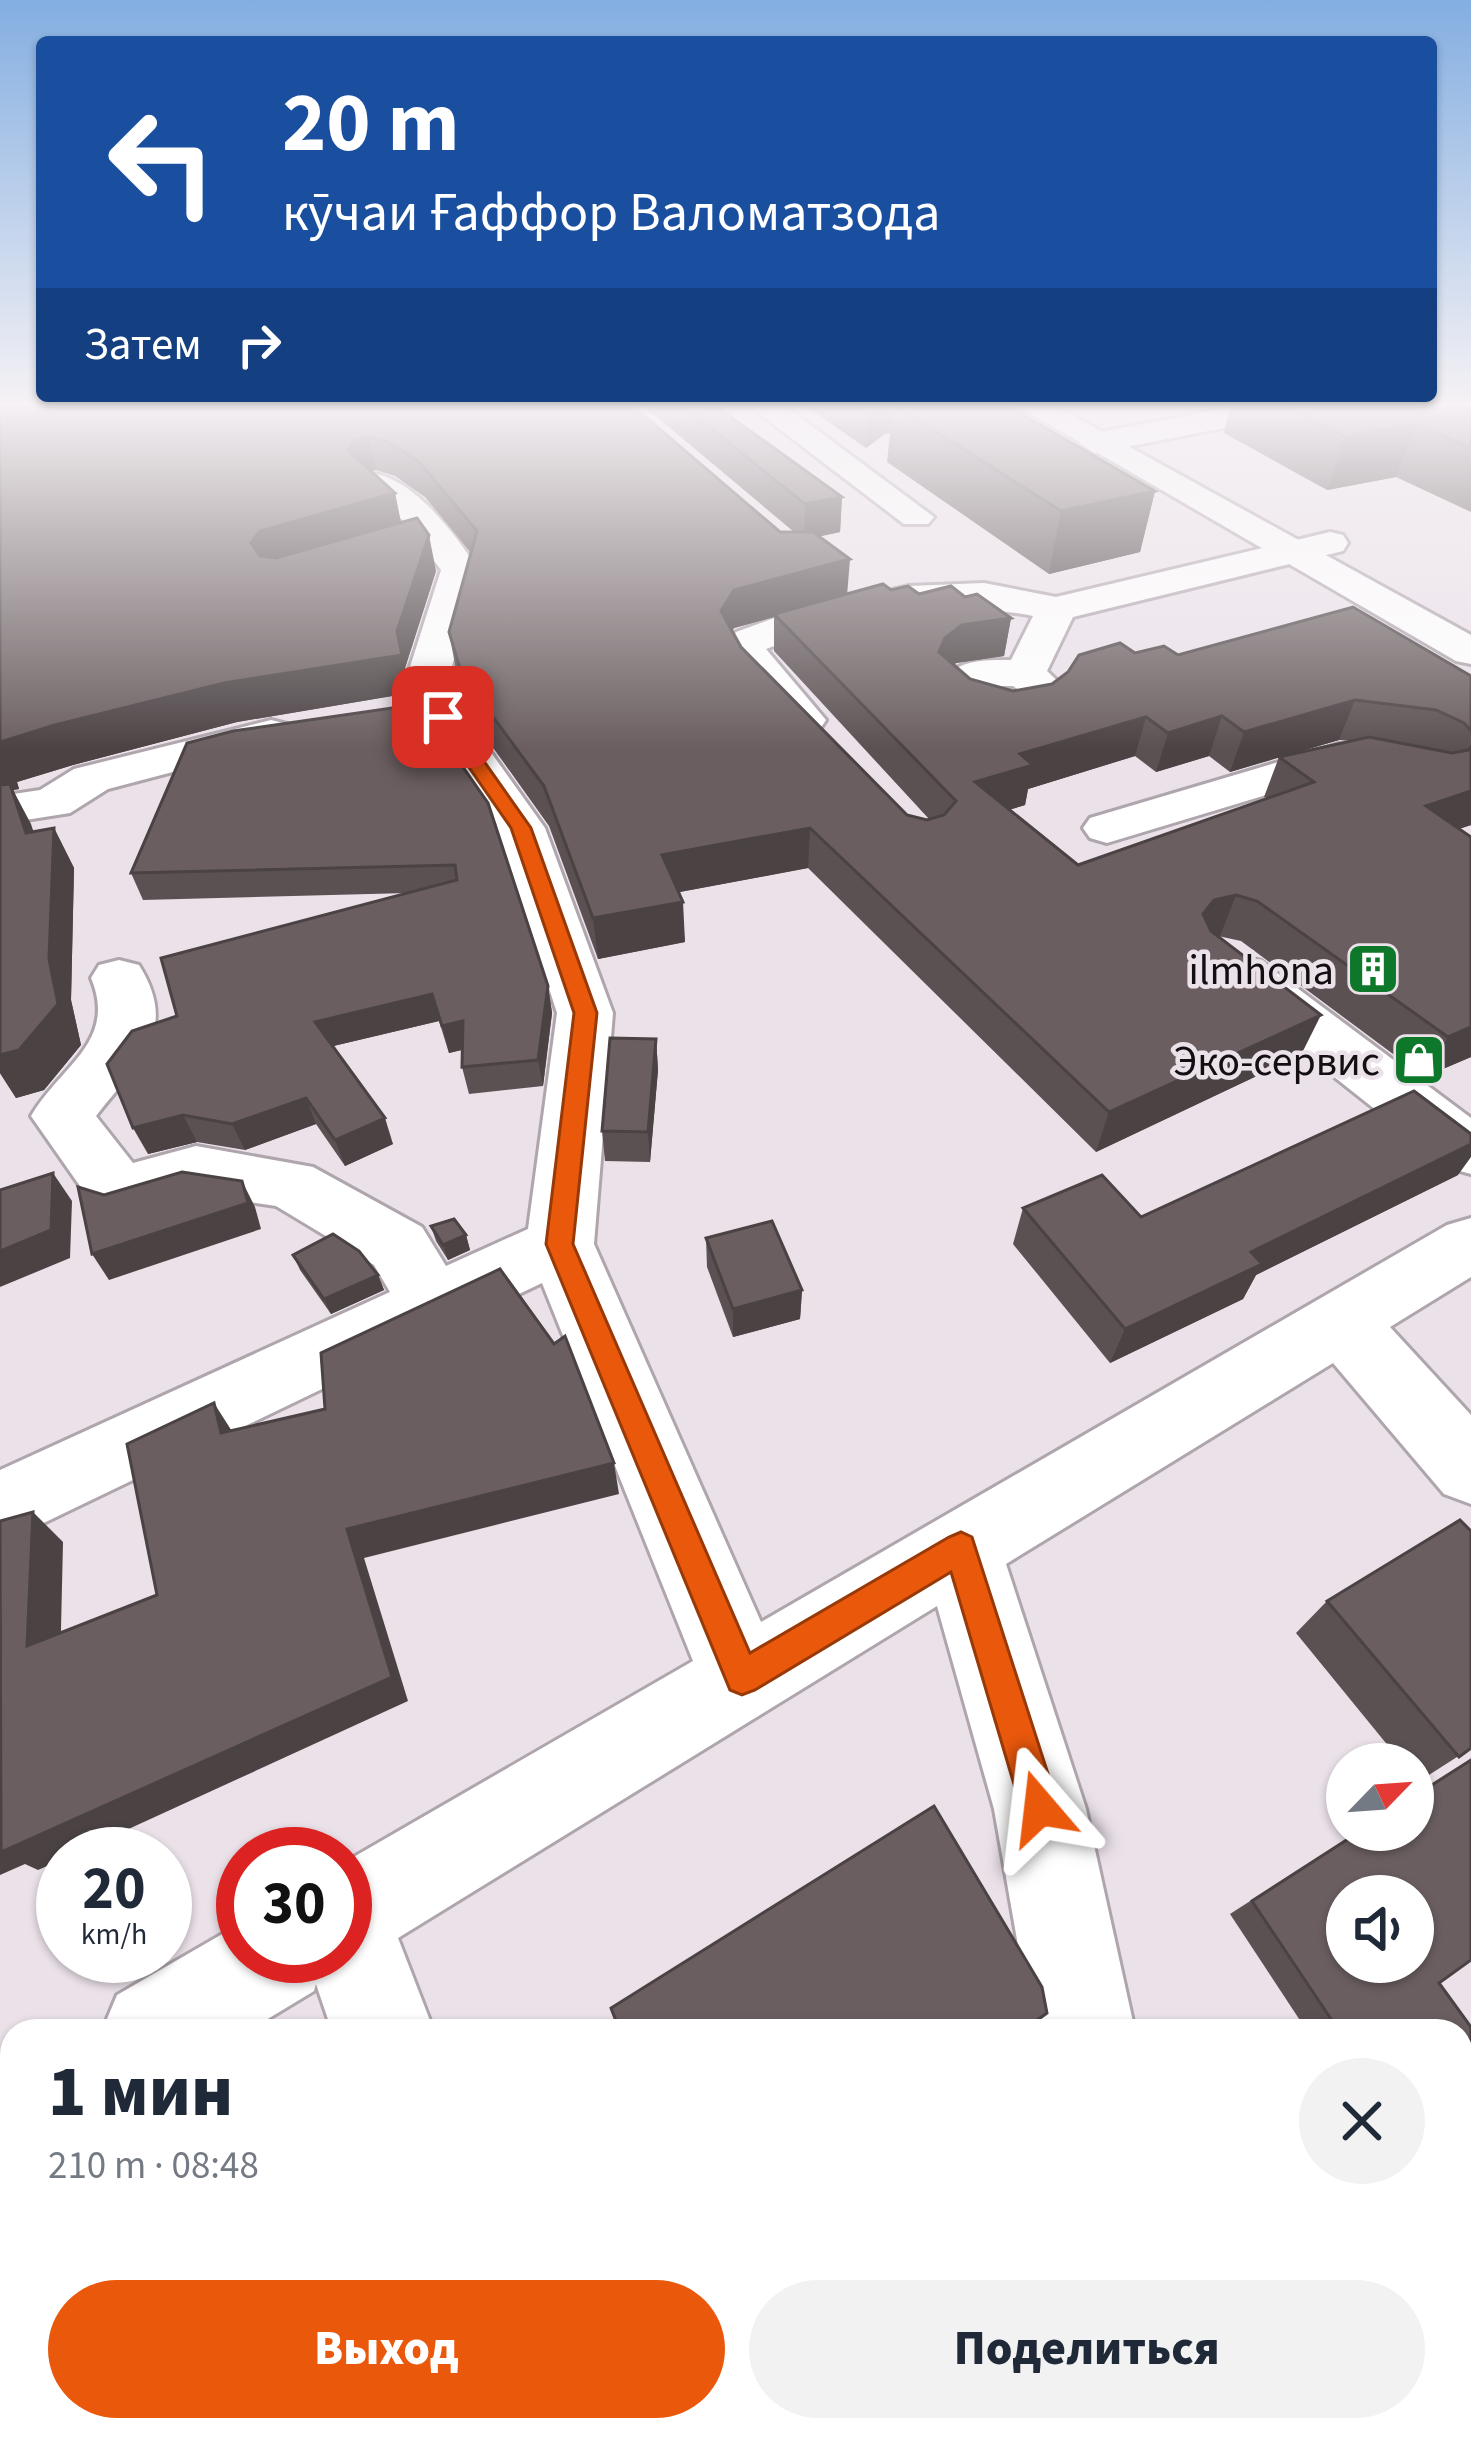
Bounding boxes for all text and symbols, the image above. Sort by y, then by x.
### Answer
text: 20 m [282,64,460,184]
icon: left [84,84,240,240]
text: кӯчаи Ғаффор Валоматзода [282,175,940,252]
icon: right [226,312,292,378]
text: Затем [84,313,202,377]
pin [392,666,494,768]
icon: arrive [410,684,476,750]
place label: ilmhona [1188,941,1334,1001]
building icon: ilmhona [1345,941,1401,997]
place label: Эко-сервис [1173,1032,1380,1092]
shop icon: Эко-сервис [1391,1032,1447,1088]
north arrow [1326,1743,1434,1851]
map controls [1326,1743,1434,1983]
position arrow [977,1745,1103,1871]
speed limit sign: 30 [216,1827,372,1983]
text: 20 [82,1847,146,1932]
button: sound [1326,1875,1434,1983]
text: km/h [81,1913,147,1956]
text: 1 мин [48,2041,233,2144]
button: close [1299,2058,1425,2184]
text: 210 m · 08:48 [48,2138,259,2194]
button: Выход [48,2280,725,2418]
button: Поделиться [749,2280,1425,2418]

